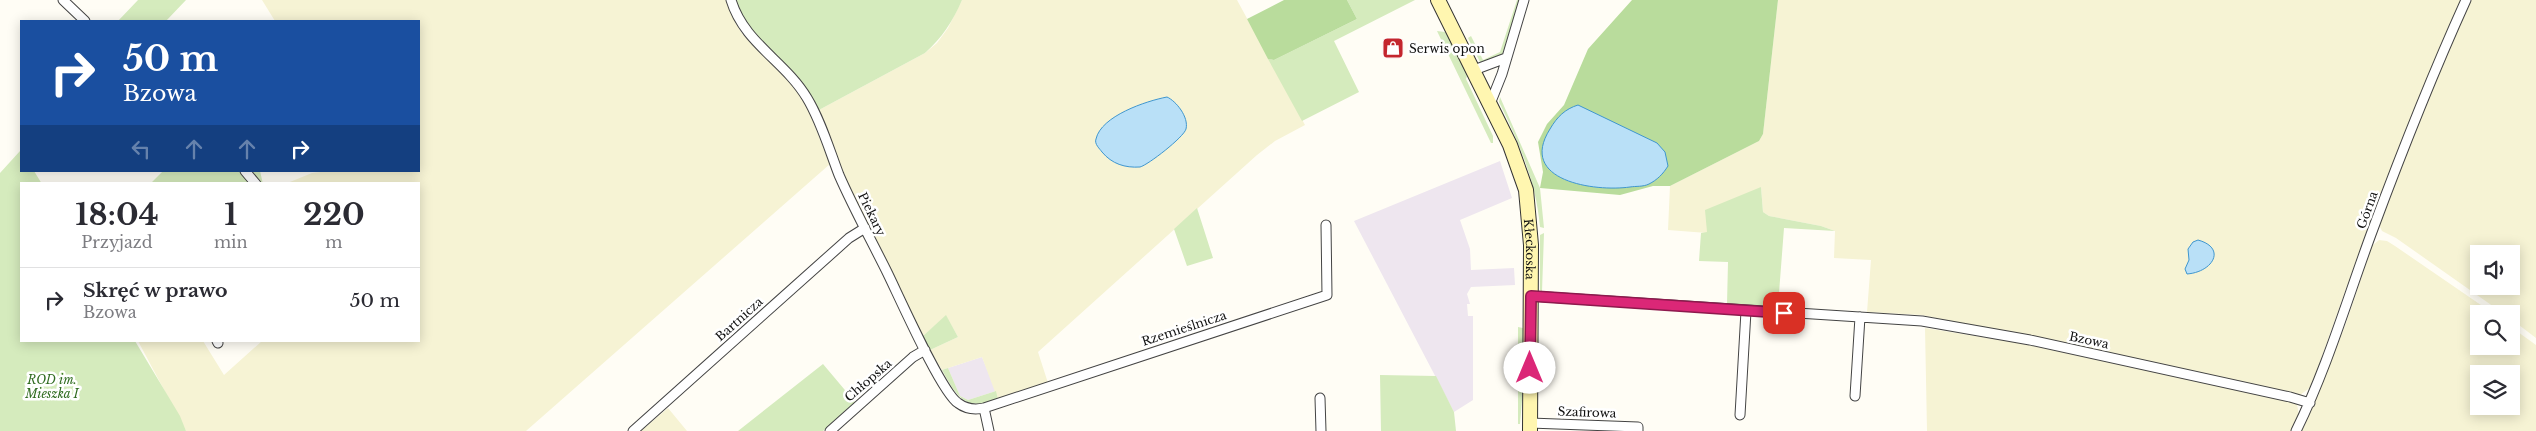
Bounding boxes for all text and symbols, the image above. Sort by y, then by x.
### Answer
shop icon: Serwis opon [1381,36,1405,60]
text: 50 m [123,37,218,80]
icon: right [40,40,105,105]
place label: Serwis opon [1409,41,1485,56]
text: Bzowa [123,80,197,107]
icon: left [127,135,155,163]
icon: ahead [180,135,208,163]
icon: ahead [233,135,261,163]
icon: right [286,135,314,163]
street label: Górna [2353,189,2381,231]
street label: Piekary [855,190,889,239]
text: 18:04 [75,196,159,233]
text: 1 [224,196,237,233]
text: 220 [303,196,365,233]
street label: Kłeckoska [1521,218,1539,280]
text: Przyjazd [81,232,153,252]
text: min [214,232,248,252]
text: m [325,232,342,252]
map controls [2470,245,2520,415]
button: sound [2470,245,2520,295]
text: Skręć w prawo [83,279,228,302]
icon: right [40,286,68,314]
text: 50 m [350,289,400,312]
pin [1763,292,1805,334]
street label: Bartnicza [712,294,766,344]
icon: arrive [1770,299,1798,327]
text: Bzowa [83,302,137,322]
button: search [2470,305,2520,355]
street label: Rzemieślnicza [1140,307,1229,349]
street label: Bzowa [2068,328,2111,352]
position arrow [1503,341,1555,393]
street label: Chłopska [841,355,895,404]
button: layers [2470,365,2520,415]
park label: ROD im. Mieszka I [24,372,80,401]
street label: Szafirowa [1557,403,1617,421]

